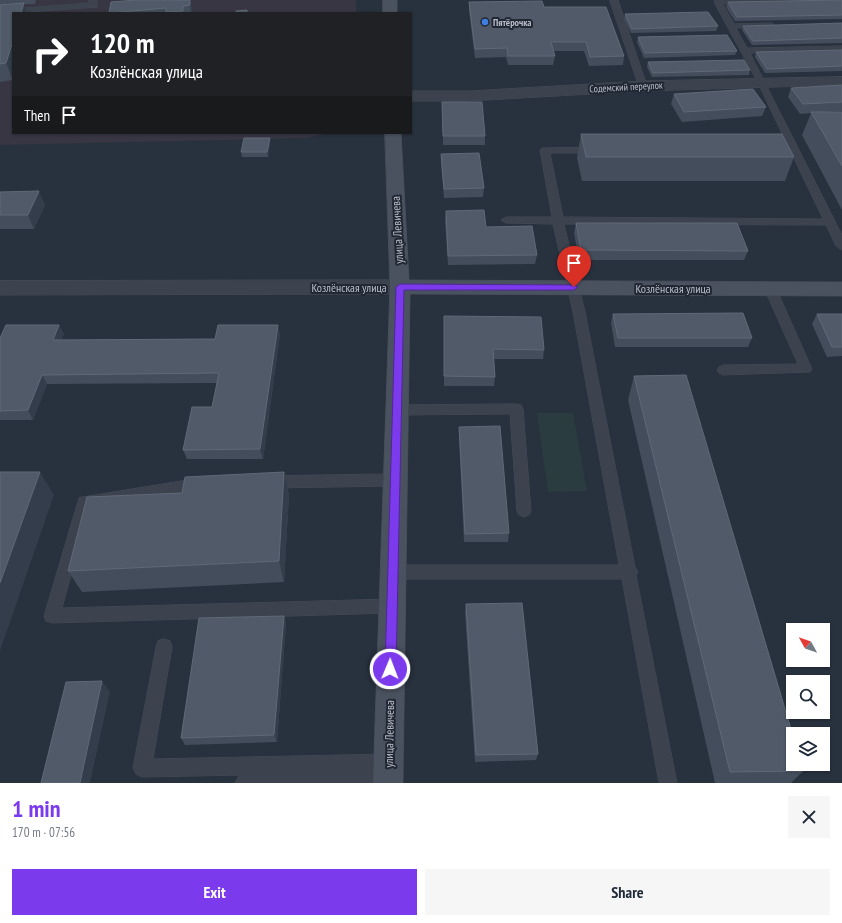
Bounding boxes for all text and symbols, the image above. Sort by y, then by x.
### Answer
place label: Пятёрочка [493,16,531,29]
marker: Пятёрочка [480,17,490,27]
text: 120 m [90,24,154,61]
icon: right [24,28,76,80]
text: Козлёнская улица [90,60,203,83]
street label: Содемский переулок [589,79,663,95]
icon: arrive [58,104,80,126]
text: Then [24,106,50,125]
street label: улица Левичева [388,196,406,264]
pin [557,246,591,287]
icon: arrive [563,252,585,274]
street label: Козлёнская улица [311,280,387,295]
street label: Козлёнская улица [635,281,711,296]
north arrow [786,623,830,667]
map controls [786,623,830,771]
position arrow [369,648,411,690]
button: search [786,675,830,719]
street label: улица Левичева [381,700,397,768]
button: layers [786,727,830,771]
text: 1 min [12,793,60,824]
button: close [788,796,830,838]
text: 170 m · 07:56 [12,824,75,841]
button: Exit [12,869,417,915]
button: Share [425,869,830,915]

